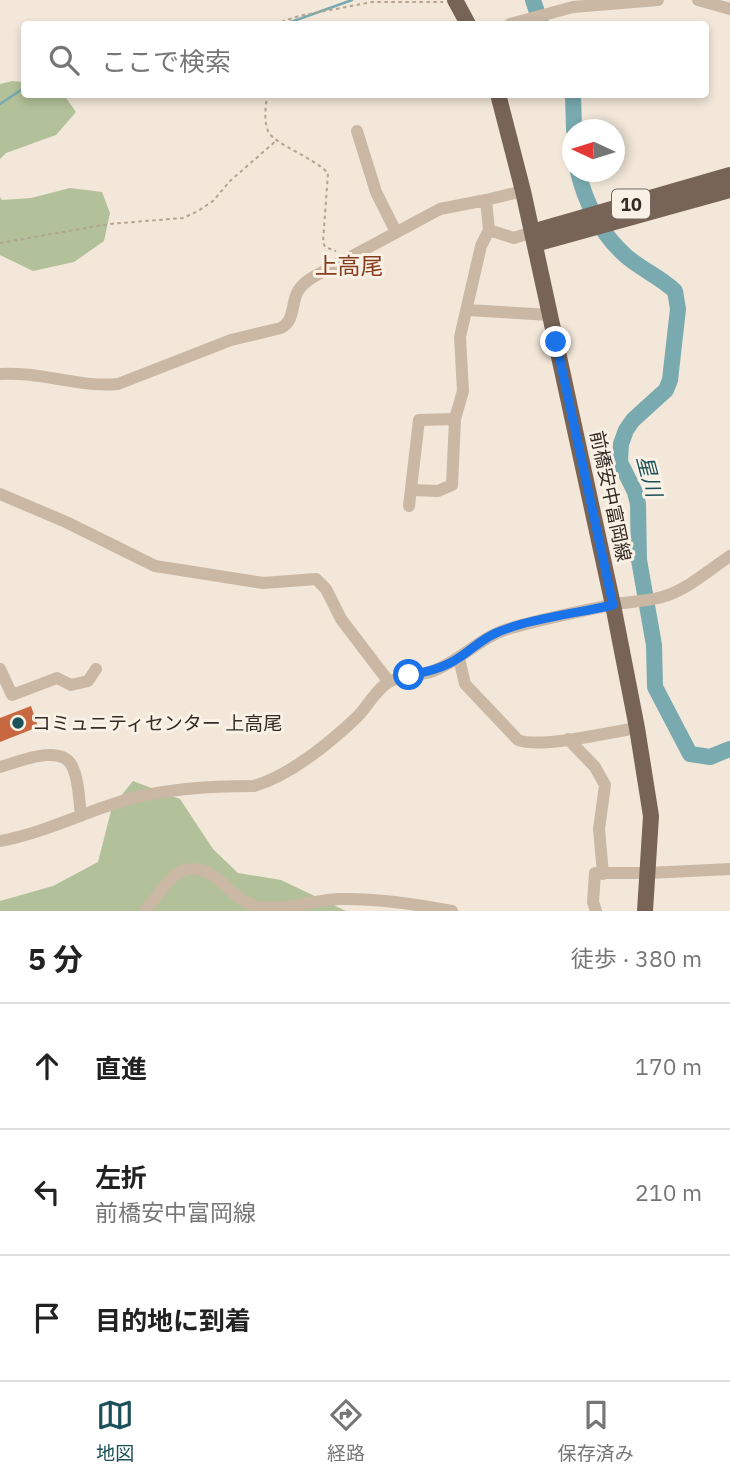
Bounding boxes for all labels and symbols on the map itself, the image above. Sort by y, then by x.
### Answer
north arrow [562,119,625,182]
road number: 10 [612,190,650,218]
district label: 上高尾 [315,250,384,280]
route end [540,326,571,357]
street label: 前橋安中富岡線 [585,428,637,564]
water label: 星川 [631,452,669,502]
route start [393,659,424,690]
place label: コミュニティセンター 上高尾 [32,711,282,735]
marker: コミュニティセンター 上高尾 [10,715,26,731]

